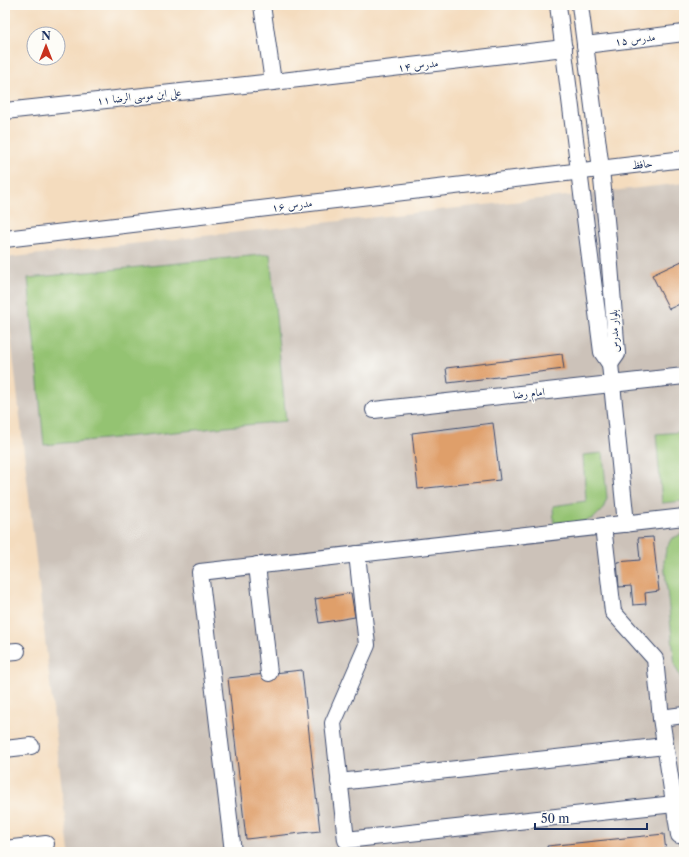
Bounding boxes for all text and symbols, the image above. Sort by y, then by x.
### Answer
north arrow [26,26,66,66]
text: N [41,29,51,43]
street label: مدرس ۱۵ [614,30,656,48]
street label: مدرس ۱۴ [397,56,439,74]
street label: علی ابن موسی الرضا ۱۱ [96,85,182,109]
street label: حافظ [631,156,653,172]
street label: مدرس ۱۶ [271,196,313,214]
street label: بلوار مدرس [606,309,622,353]
street label: امام رضا [513,384,546,405]
scale bar [535,805,647,831]
text: 50 m [541,811,570,826]

